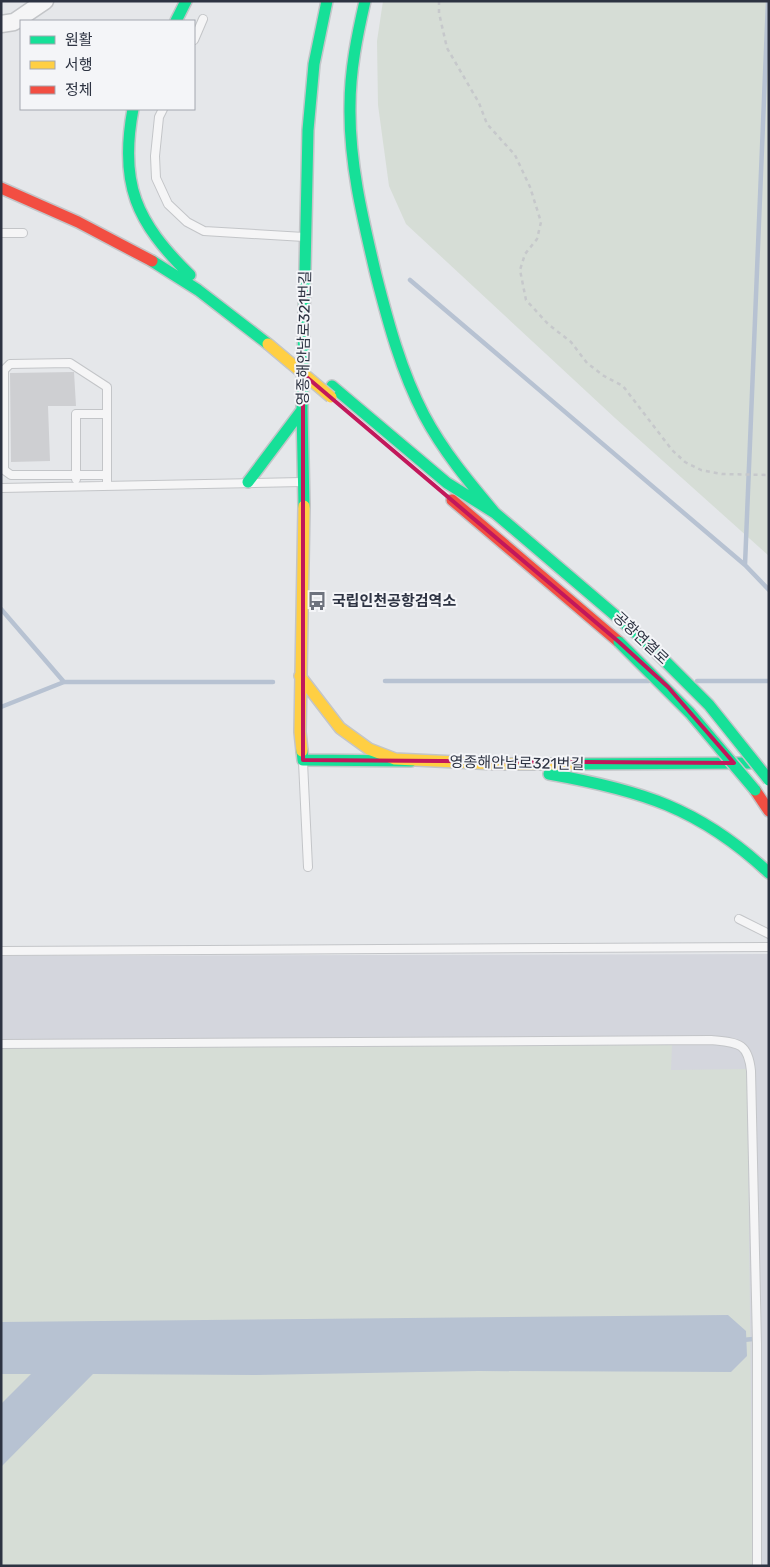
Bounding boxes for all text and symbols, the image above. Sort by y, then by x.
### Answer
legend [20,20,195,110]
text: 원활 [65,31,93,49]
text: 서행 [65,56,93,74]
text: 정체 [65,81,93,99]
street label: 영종해안남로321번길 [294,271,314,405]
bus stop icon: 국립인천공항검역소 [306,590,328,612]
place label: 국립인천공항검역소 [332,592,456,610]
street label: 공항연결로 [610,608,672,668]
street label: 영종해안남로321번길 [450,753,584,773]

